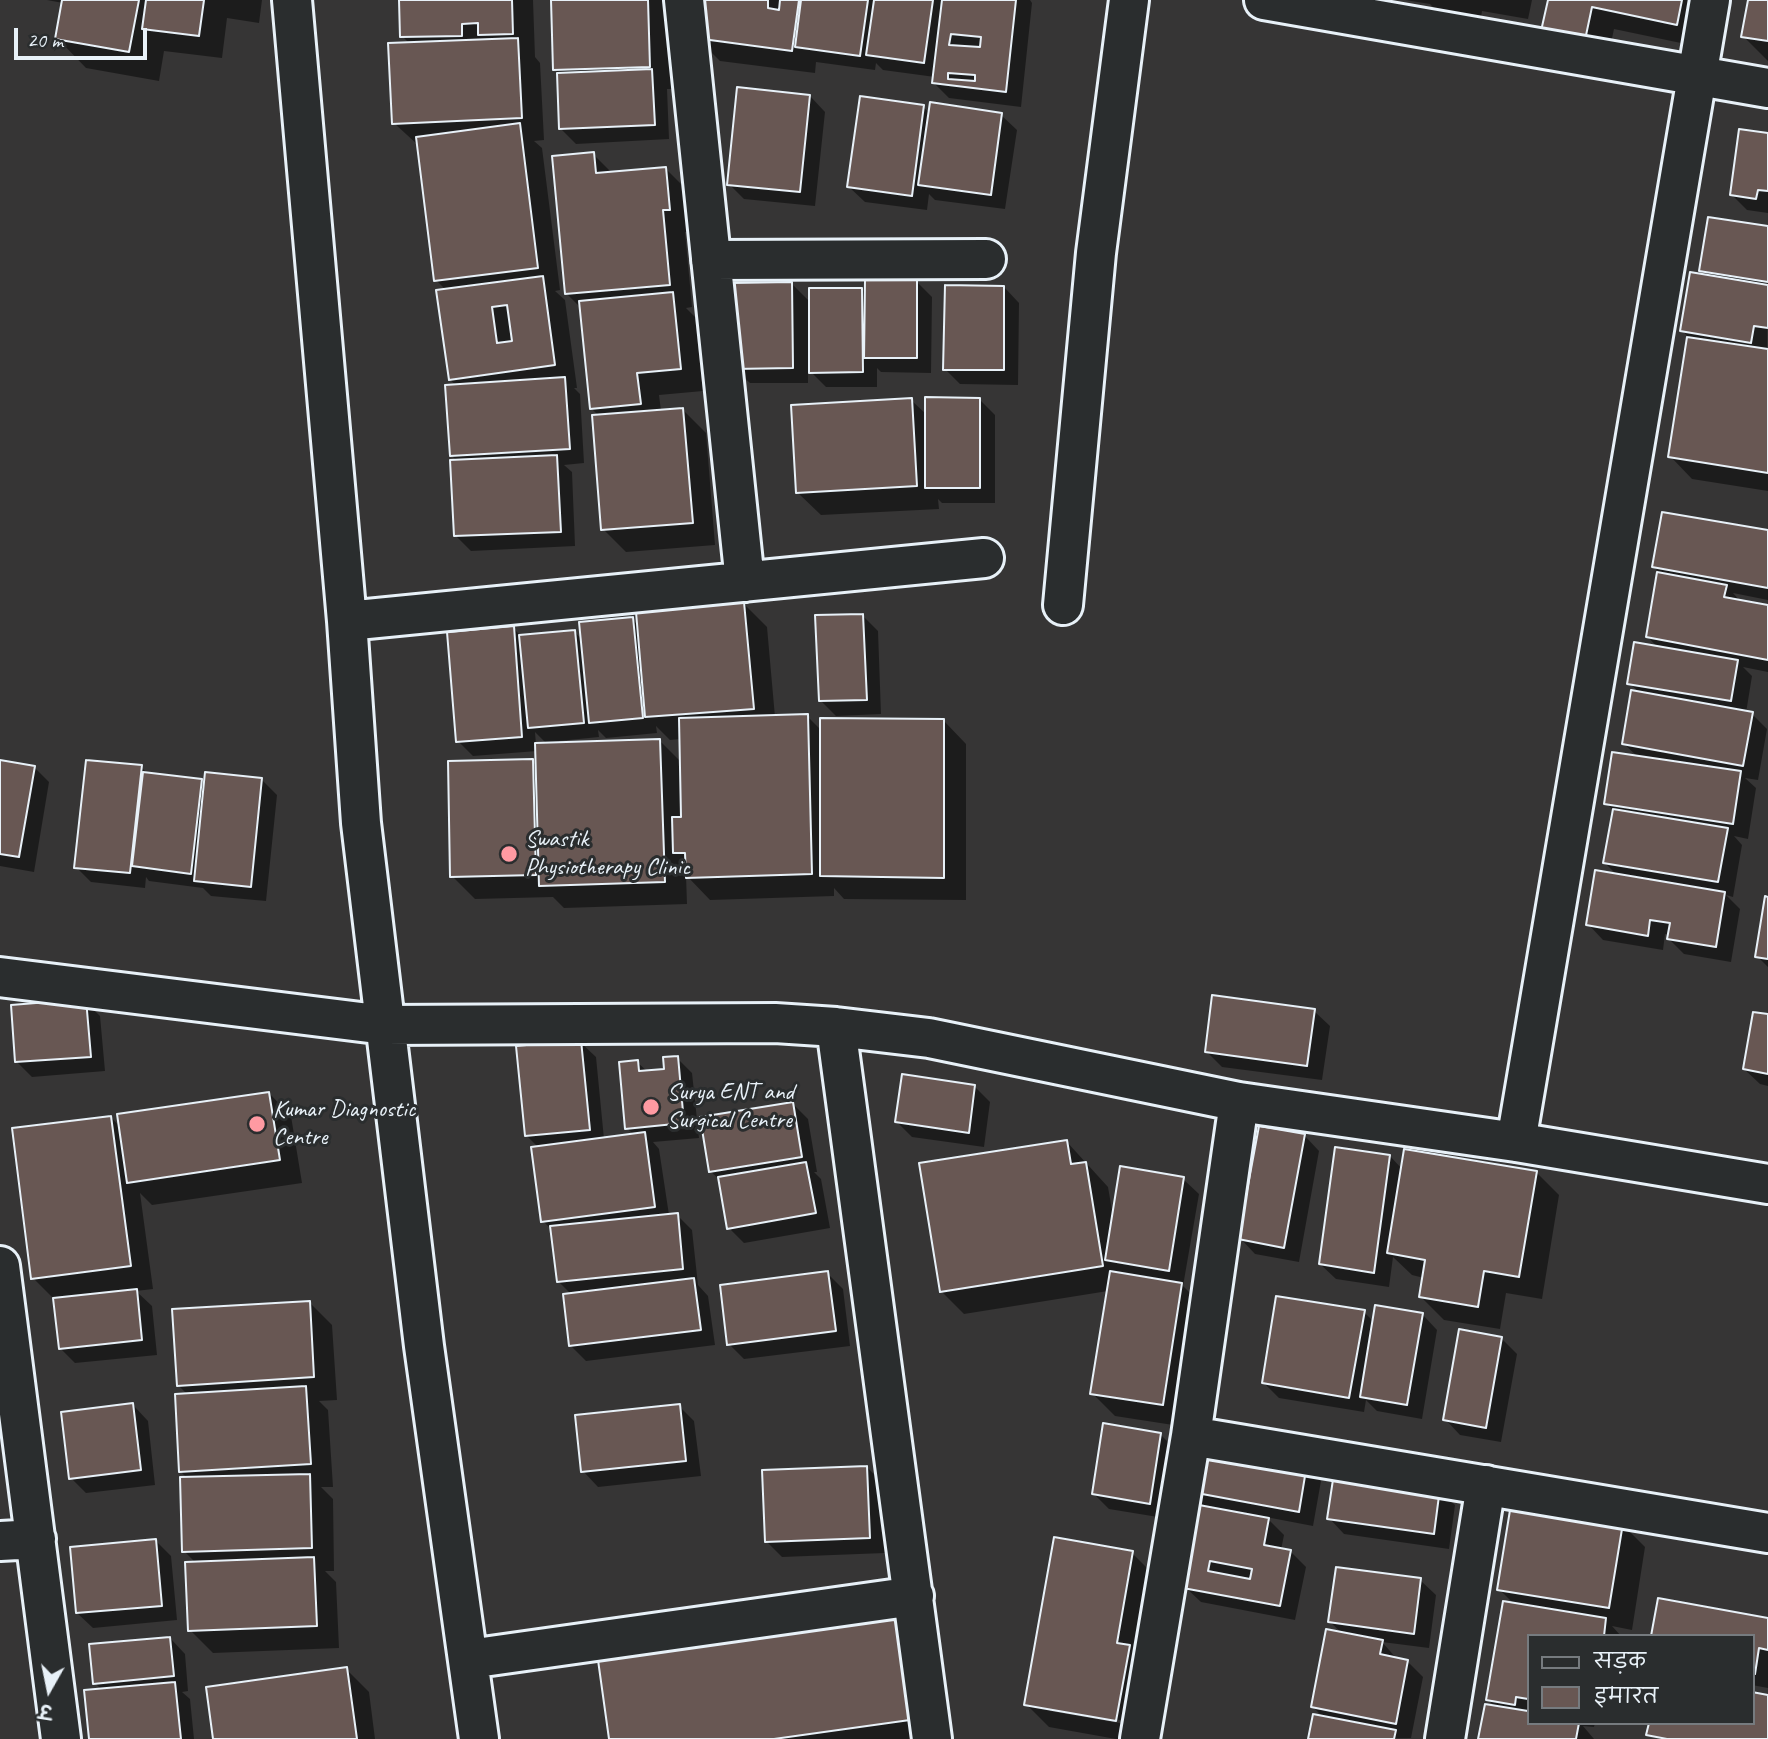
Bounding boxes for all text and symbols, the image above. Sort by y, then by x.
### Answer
scale bar [18,14,150,58]
text: 20 m [27,27,63,53]
place label: Swastik Physiotherapy Clinic [525,826,690,882]
marker: Swastik Physiotherapy Clinic [499,844,519,864]
place label: Surya ENT and Surgical Centre [667,1079,794,1135]
place label: Kumar Diagnostic Centre [273,1096,415,1152]
marker: Surya ENT and Surgical Centre [641,1097,661,1117]
marker: Kumar Diagnostic Centre [247,1114,267,1134]
legend [1526,1634,1754,1725]
text: सड़क [1594,1648,1646,1674]
north arrow [14,1655,84,1725]
text: इमारत [1594,1683,1658,1709]
text: उ [38,1698,54,1724]

